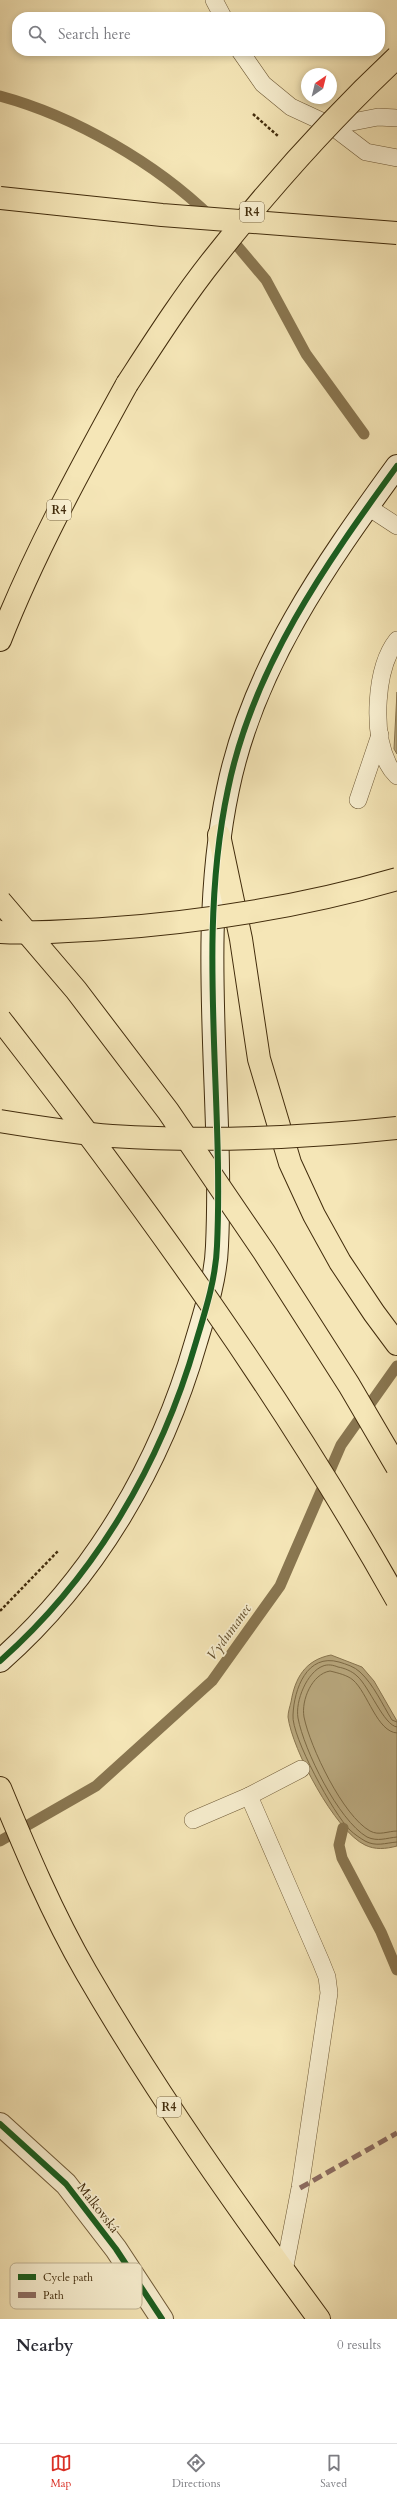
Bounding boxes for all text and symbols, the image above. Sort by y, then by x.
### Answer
search box [12,12,385,56]
icon: search [26,23,48,45]
text: Search here [58,24,131,44]
north arrow [301,68,337,104]
road number: R4 [240,202,264,222]
road number: R4 [47,500,71,520]
water label: Vydumanec [202,1600,256,1664]
road number: R4 [157,2097,181,2117]
street label: Malkovská [73,2179,123,2237]
legend [10,2263,142,2309]
text: Cycle path [43,2270,93,2285]
text: Path [43,2288,64,2303]
text: Nearby [16,2334,73,2357]
text: 0 results [337,2336,381,2354]
tab: Map [50,2452,72,2491]
tab: Directions [172,2452,220,2491]
tab: Saved [320,2452,347,2491]

